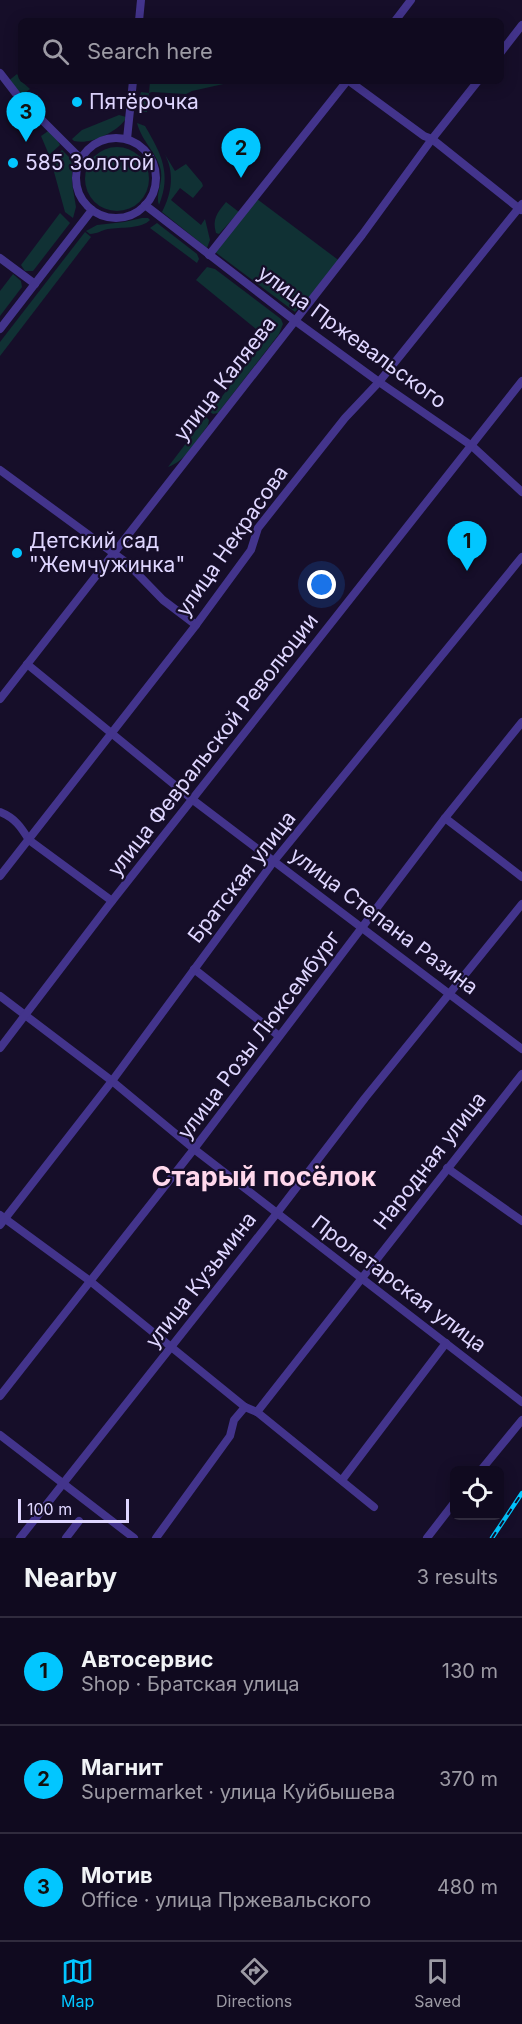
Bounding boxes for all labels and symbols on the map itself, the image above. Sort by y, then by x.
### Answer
place label: Пятёрочка [89,89,199,114]
pin: 3 [6,92,46,142]
marker: Пятёрочка [70,95,84,109]
pin: 2 [222,128,260,178]
place label: 585 Золотой [25,150,154,175]
marker: 585 Золотой [6,156,20,170]
street label: улица Пржевальского [253,260,451,413]
street label: улица Каляева [168,311,281,446]
street label: улица Некрасова [170,461,293,621]
pin: 1 [448,522,486,571]
place label: Детский сад "Жемчужинка" [29,528,185,577]
marker: Детский сад "Жемчужинка" [10,546,24,560]
your location [307,570,336,599]
street label: улица Февральской Революции [102,608,323,881]
street label: Братская улица [182,806,301,948]
street label: улица Степана Разина [285,842,483,1000]
street label: улица Розы Люксембург [172,926,345,1144]
street label: Народная улица [368,1087,491,1234]
district label: Старый посёлок [152,1160,377,1193]
street label: улица Кузьмина [140,1207,261,1352]
street label: Пролетарская улица [307,1210,492,1357]
scale bar [18,1496,129,1524]

